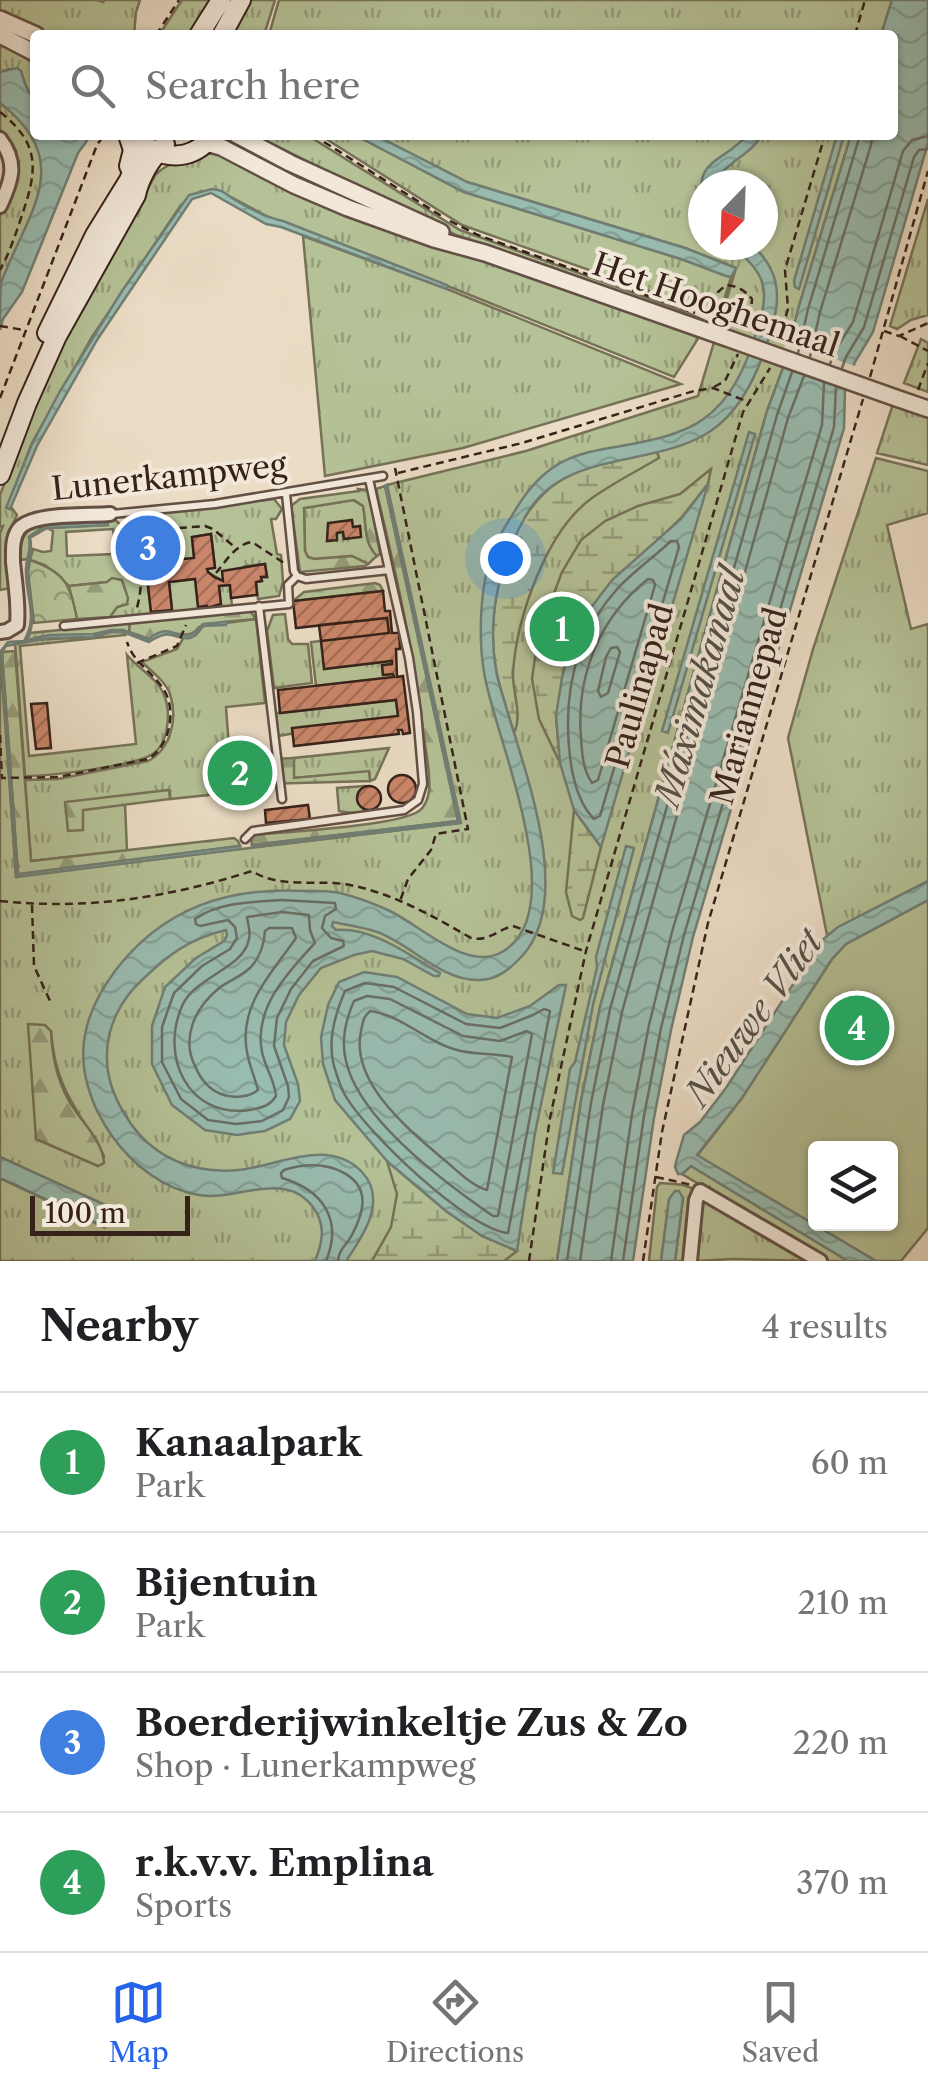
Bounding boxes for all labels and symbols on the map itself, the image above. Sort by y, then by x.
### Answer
north arrow [688,170,778,260]
street label: Het Hooghemaal [588,244,845,365]
street label: Lunerkampweg [50,445,289,508]
pin: 3 [116,510,180,586]
your location [480,533,531,584]
water label: Máximakanaal [644,559,755,815]
pin: 1 [530,592,594,666]
street label: Paulinapad [597,599,682,773]
street label: Mariannepad [702,603,795,809]
pin: 2 [208,736,272,810]
water label: Nieuwe Vliet [674,920,833,1116]
pin: 4 [824,990,890,1066]
scale bar [30,1191,190,1236]

